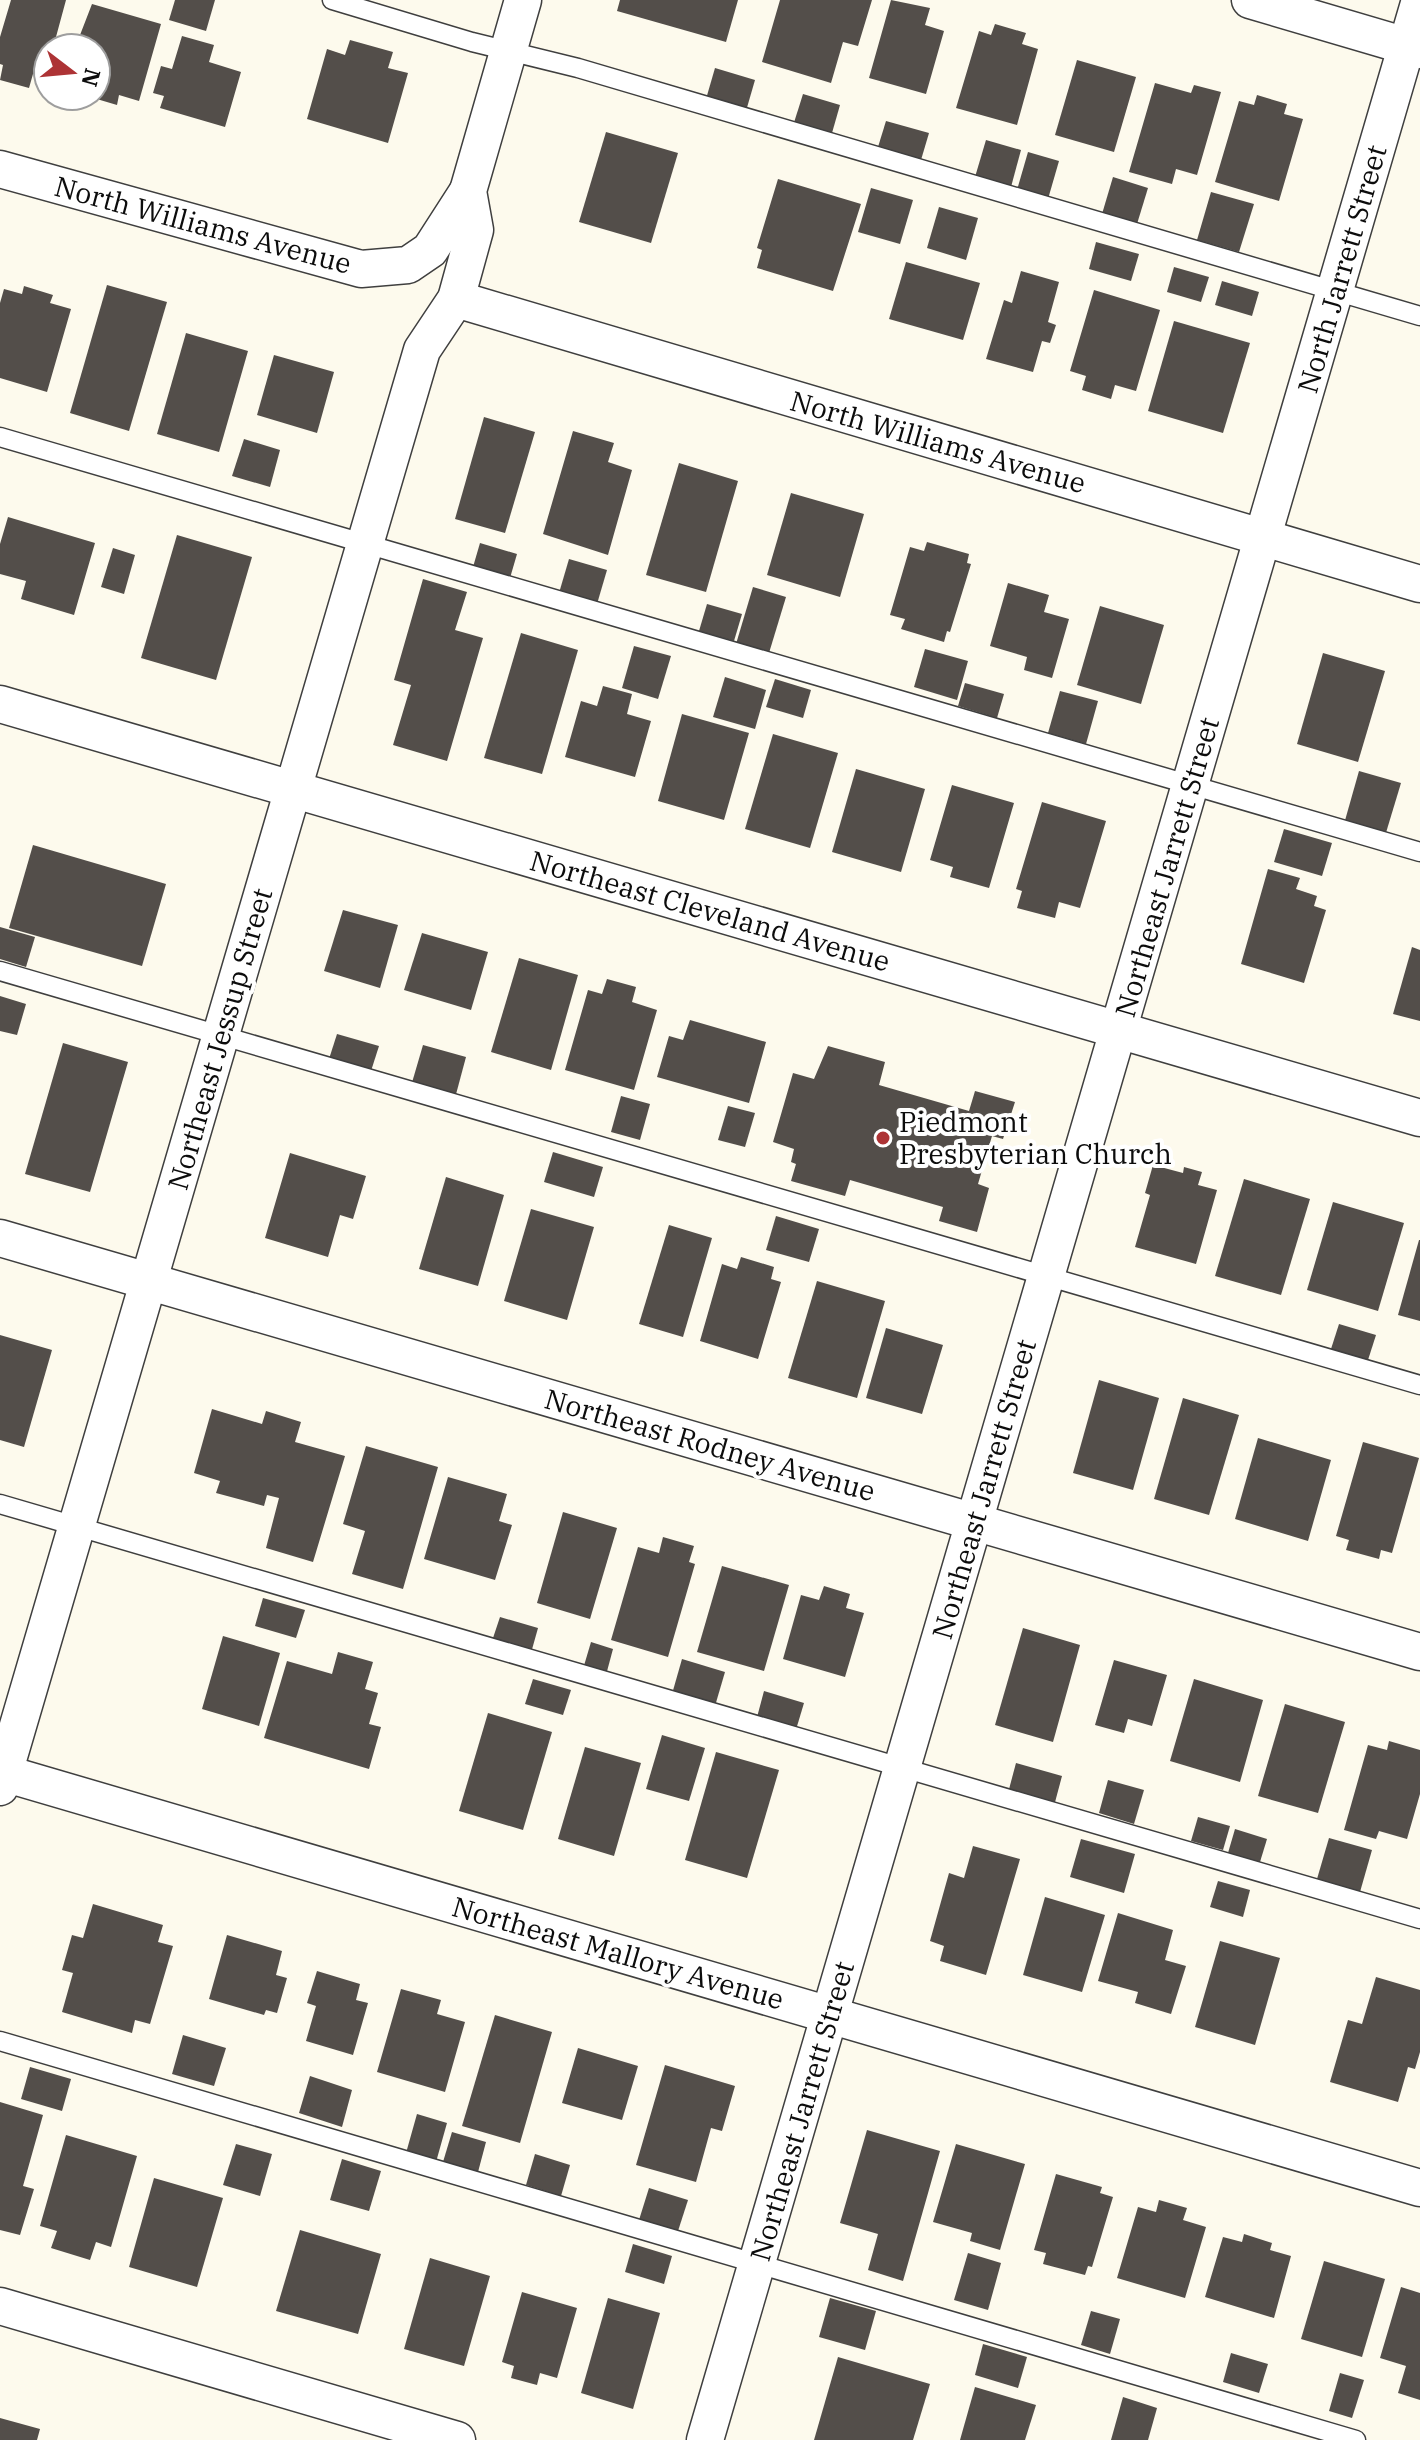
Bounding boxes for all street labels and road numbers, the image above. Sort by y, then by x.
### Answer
street label: North Jarrett Street [1288,140,1395,397]
street label: North Williams Avenue [51,167,356,282]
street label: North Williams Avenue [786,382,1090,501]
street label: Northeast Jarrett Street [1106,713,1227,1021]
street label: Northeast Cleveland Avenue [526,841,894,980]
street label: Northeast Jessup Street [159,884,280,1194]
street label: Northeast Jarrett Street [923,1335,1044,1643]
street label: Northeast Rodney Avenue [541,1380,880,1509]
street label: Northeast Mallory Avenue [448,1887,788,2018]
street label: Northeast Jarrett Street [741,1957,862,2265]

